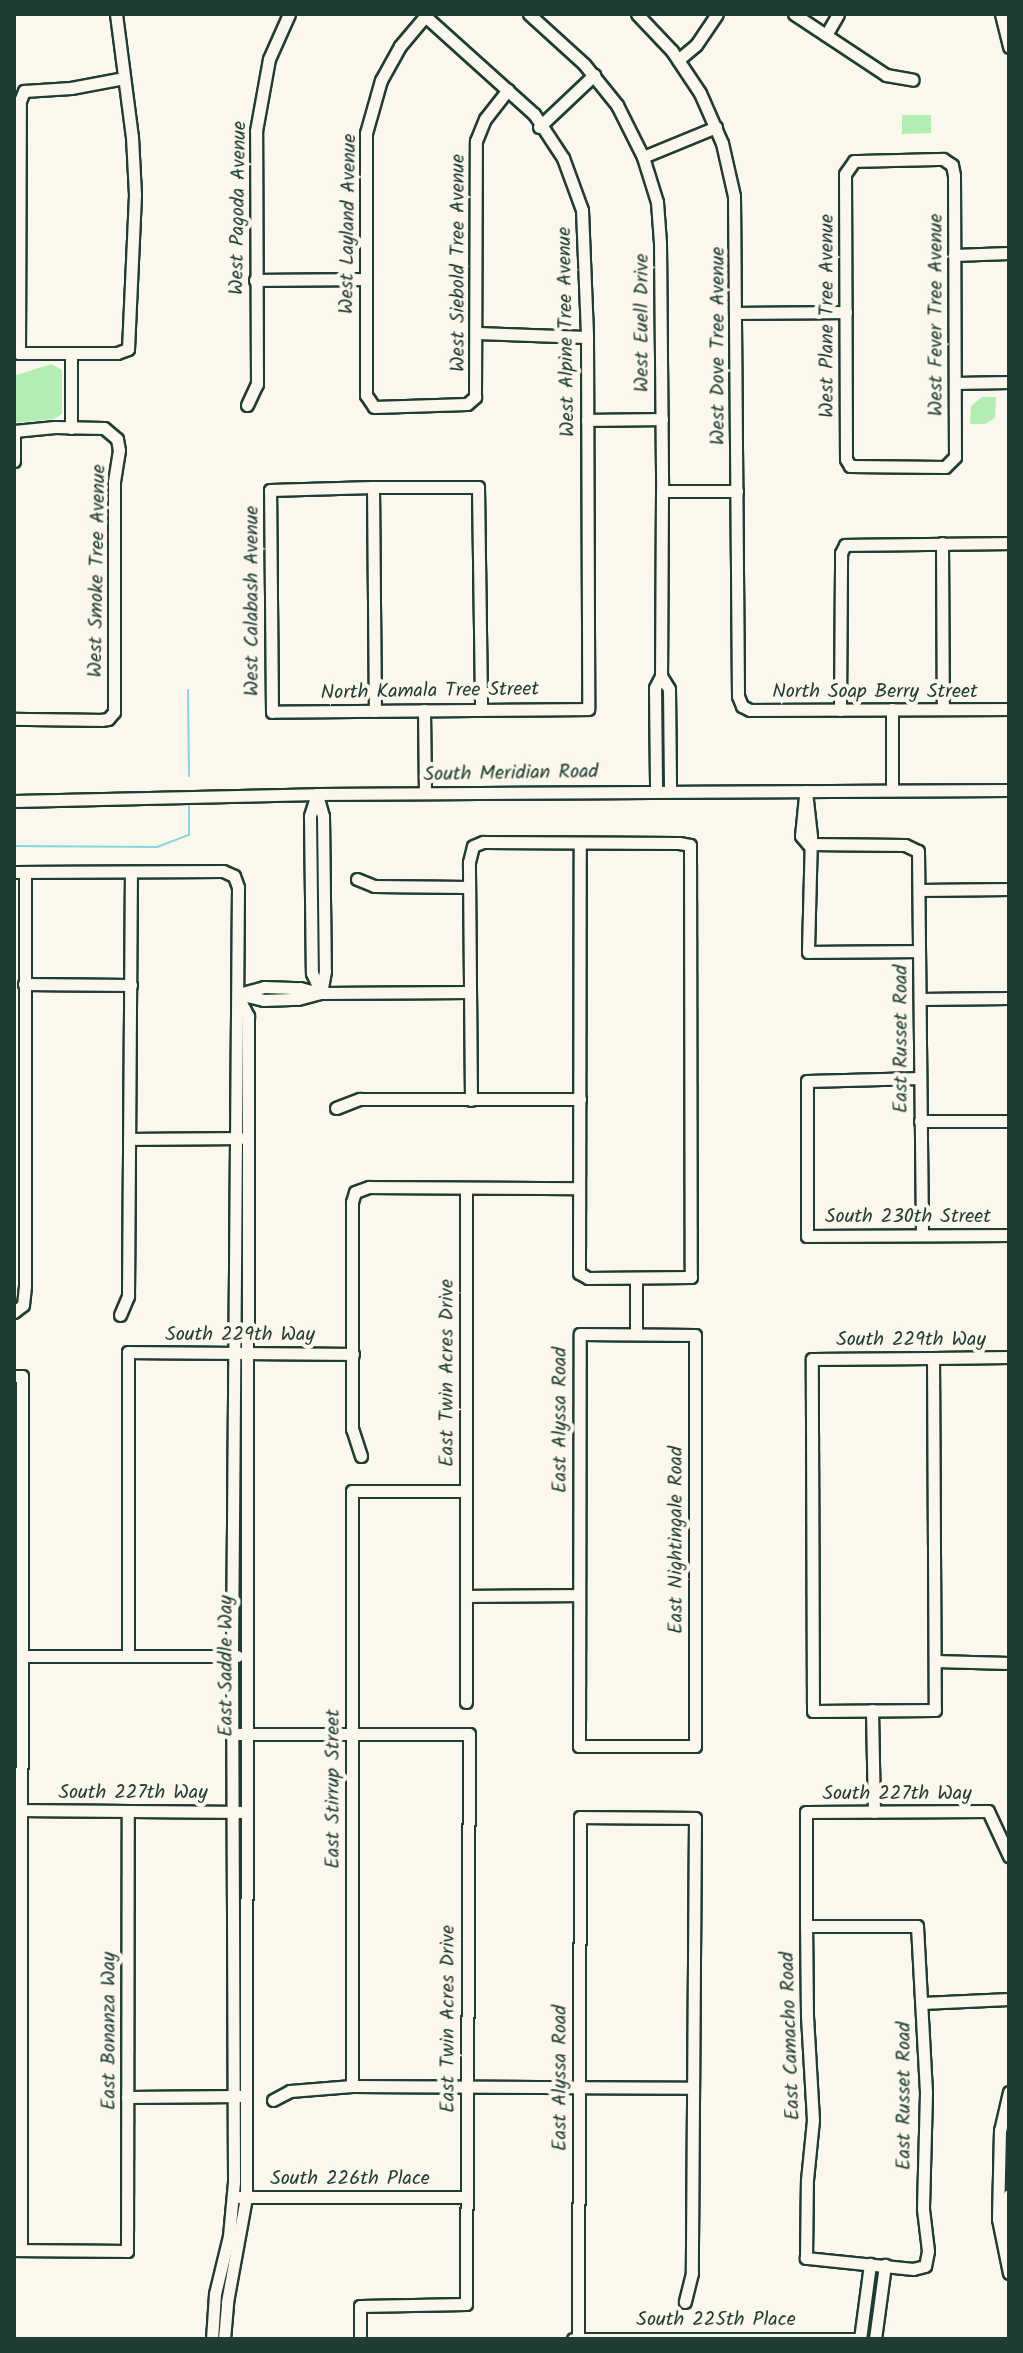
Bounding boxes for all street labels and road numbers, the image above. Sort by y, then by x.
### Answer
street label: West Pagoda Avenue [225,121,253,295]
street label: West Layland Avenue [335,134,363,314]
street label: West Siebold Tree Avenue [447,154,471,372]
street label: West Plane Tree Avenue [816,214,840,418]
street label: West Fever Tree Avenue [925,214,949,416]
street label: West Alpine Tree Avenue [553,227,581,437]
street label: West Dove Tree Avenue [707,247,731,445]
street label: West Euell Drive [631,254,655,392]
street label: West Smoke Tree Avenue [84,464,112,678]
street label: West Calabash Avenue [241,506,265,696]
street label: North Kamala Tree Street [321,678,539,706]
street label: North Soap Berry Street [772,680,978,704]
street label: South Meridian Road [423,760,599,788]
street label: East Russet Road [890,965,914,1113]
street label: South 230th Street [825,1205,991,1229]
street label: East Twin Acres Drive [436,1279,460,1467]
street label: South 229th Way [165,1323,315,1347]
street label: South 229th Way [836,1328,986,1352]
street label: East Alyssa Road [549,1347,573,1493]
street label: East Nightingale Road [665,1446,689,1634]
street label: East Saddle Way [215,1595,239,1737]
street label: East Stirrup Street [322,1709,346,1869]
street label: South 227th Way [58,1781,208,1805]
street label: South 227th Way [822,1782,972,1806]
street label: East Twin Acres Drive [437,1925,461,2113]
street label: East Camacho Road [776,1951,806,2121]
street label: East Bonanza Way [98,1952,122,2110]
street label: East Alyssa Road [549,2005,573,2151]
street label: East Russet Road [893,2022,917,2170]
street label: South 226th Place [270,2167,430,2191]
street label: South 225th Place [636,2308,796,2332]

